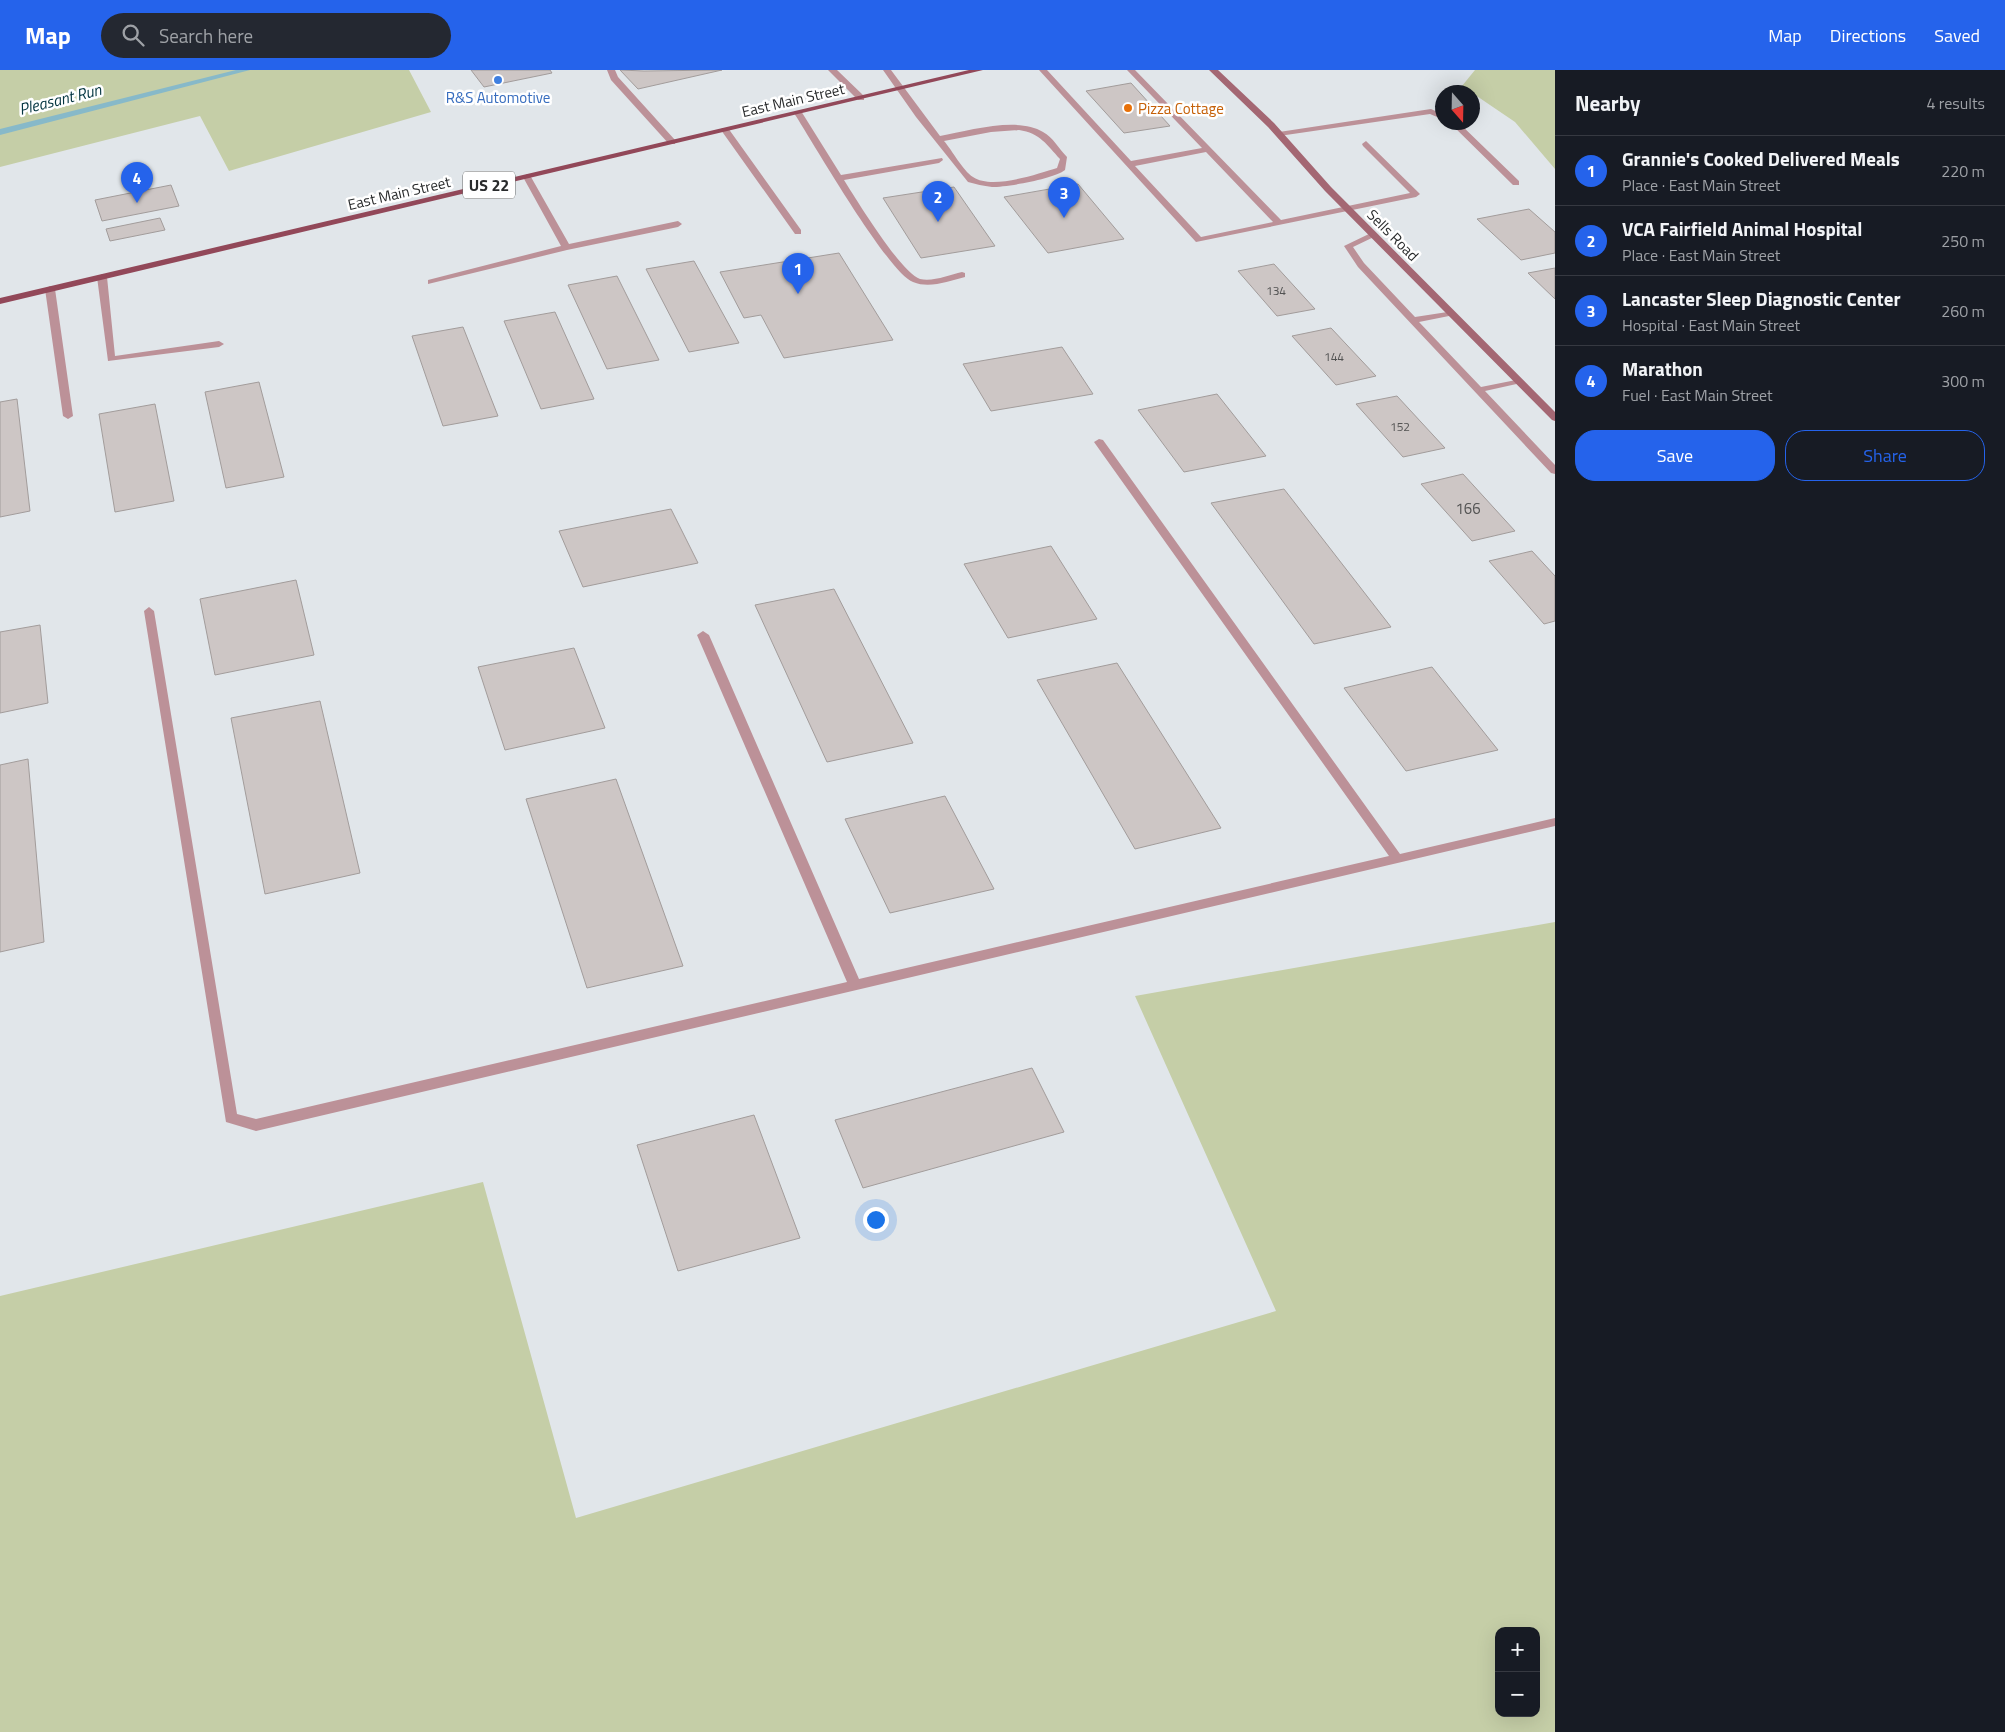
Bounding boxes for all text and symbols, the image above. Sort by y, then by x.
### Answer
search box [101,13,451,58]
text: Map [25,17,71,53]
icon: search [119,21,147,49]
text: Search here [159,21,253,50]
text: Map [1768,22,1802,49]
text: Directions [1830,22,1906,49]
text: Saved [1934,22,1980,49]
marker: R&S Automotive [492,74,504,86]
water label: Pleasant Run [16,77,105,121]
street label: East Main Street [739,77,847,123]
north arrow [1435,85,1480,130]
place label: R&S Automotive [446,86,550,109]
text: Nearby [1575,87,1640,119]
text: 4 results [1926,91,1985,115]
place label: Pizza Cottage [1138,97,1224,120]
marker: Pizza Cottage [1122,102,1134,114]
text: Grannie's Cooked Delivered Meals [1622,144,1900,173]
text: 1 [1587,159,1595,183]
text: 220 m [1941,159,1985,183]
pin: 4 [121,162,153,203]
street label: East Main Street [345,170,453,216]
road number: US 22 [463,172,515,198]
text: Place · East Main Street [1622,173,1780,197]
pin: 3 [1048,177,1080,218]
pin: 2 [922,181,954,222]
street label: Sells Road [1362,204,1424,266]
text: VCA Fairfield Animal Hospital [1622,214,1862,243]
text: 2 [1587,229,1595,253]
text: 250 m [1941,229,1985,253]
text: Place · East Main Street [1622,243,1780,267]
pin: 1 [782,253,814,294]
house number: 134 [1266,281,1286,300]
text: Lancaster Sleep Diagnostic Center [1622,284,1901,313]
text: 3 [1587,299,1595,323]
text: 260 m [1941,299,1985,323]
text: Hospital · East Main Street [1622,313,1800,337]
house number: 144 [1324,347,1344,366]
text: Marathon [1622,354,1703,383]
text: 4 [1587,369,1595,393]
text: 300 m [1941,369,1985,393]
text: Fuel · East Main Street [1622,383,1773,407]
house number: 152 [1390,417,1410,436]
button: Save [1575,430,1775,481]
button: Share [1785,430,1985,481]
house number: 166 [1455,497,1481,520]
your location [863,1207,889,1233]
map controls [1495,1627,1540,1717]
button: + [1495,1627,1540,1672]
button: − [1495,1672,1540,1717]

